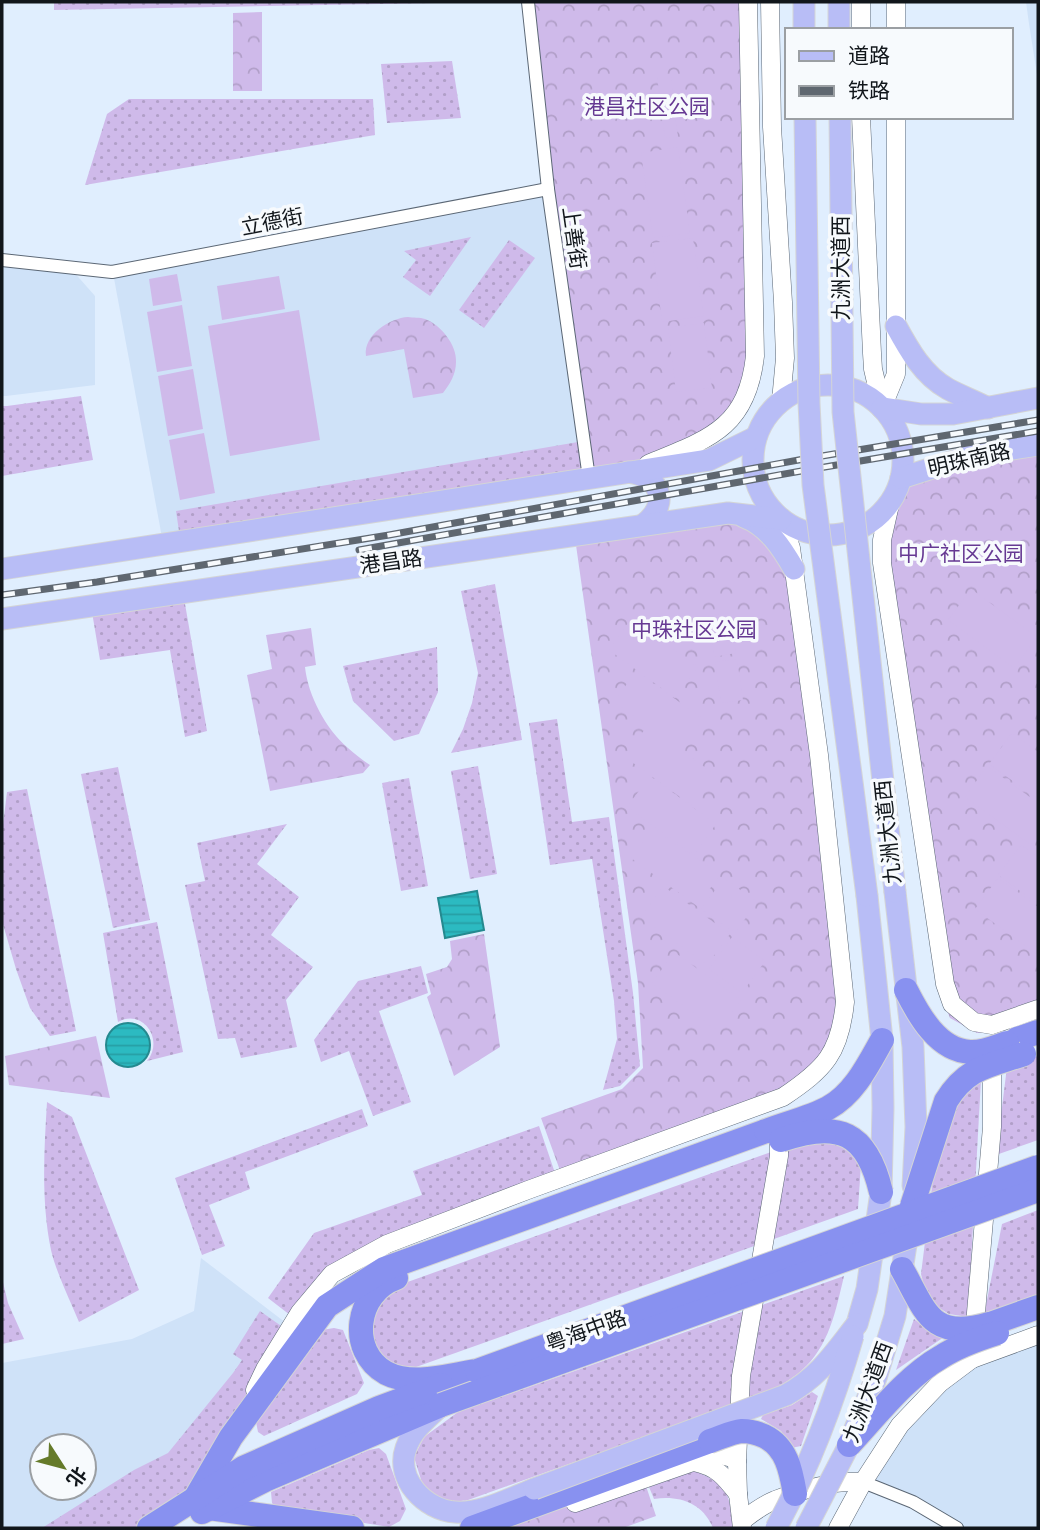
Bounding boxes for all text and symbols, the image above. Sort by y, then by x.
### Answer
legend [785,28,1012,119]
text: 道路 [848,43,890,67]
text: 铁路 [848,78,890,102]
park label: 港昌社区公园 [584,94,710,118]
street label: 立德街 [239,203,305,239]
street label: 上善街 [559,205,591,271]
street label: 九洲大道西 [828,216,852,321]
street label: 明珠南路 [925,438,1012,480]
park label: 中广社区公园 [898,541,1024,565]
street label: 港昌路 [358,545,424,577]
park label: 中珠社区公园 [631,617,757,641]
street label: 九洲大道西 [870,779,904,886]
street label: 粤海中路 [542,1304,629,1356]
street label: 九洲大道西 [838,1338,896,1445]
north arrow [28,1432,98,1502]
text: 北 [62,1463,91,1491]

